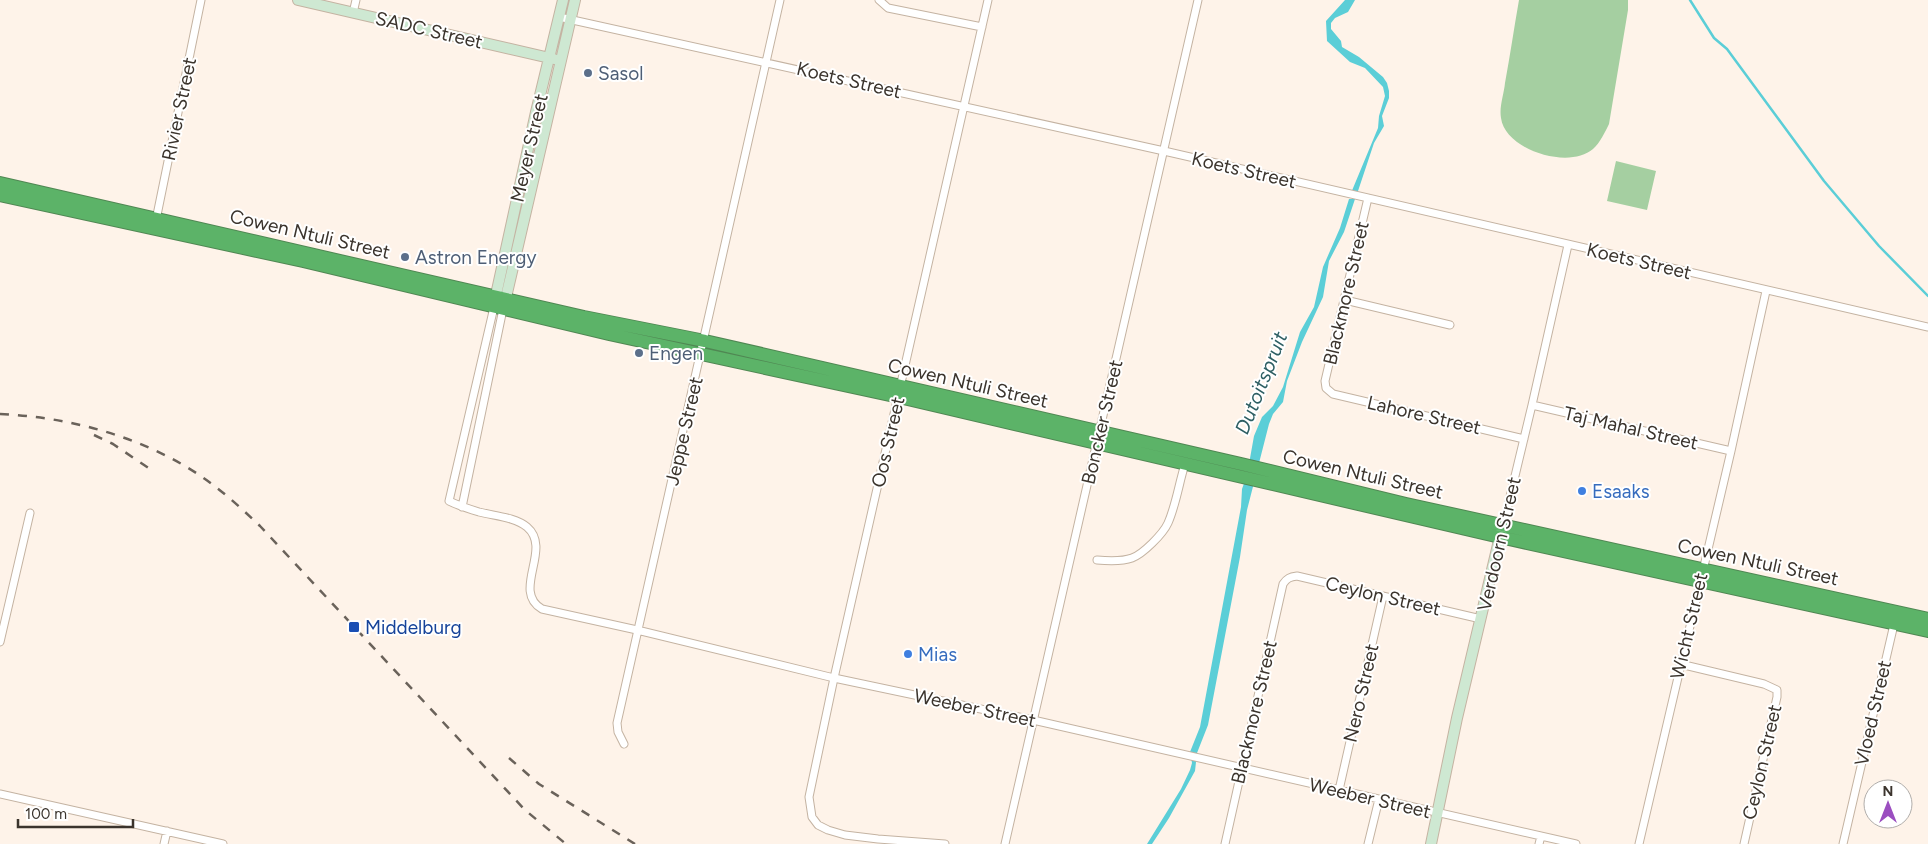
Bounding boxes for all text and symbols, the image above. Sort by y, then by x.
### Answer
street label: SADC Street [373,7,485,53]
street label: Rivier Street [157,55,201,163]
street label: Koets Street [794,57,904,103]
place label: Sasol [598,62,643,85]
marker: Sasol [582,67,594,79]
street label: Meyer Street [505,91,553,205]
street label: Koets Street [1189,147,1299,193]
street label: Cowen Ntuli Street [228,204,392,264]
street label: Blackmore Street [1318,219,1374,367]
street label: Koets Street [1584,238,1694,284]
place label: Astron Energy [415,246,536,269]
marker: Astron Energy [399,251,411,263]
water label: Dutoitspruit [1230,328,1292,438]
place label: Engen [649,342,703,365]
marker: Engen [633,347,645,359]
street label: Cowen Ntuli Street [886,353,1050,413]
street label: Boncker Street [1076,357,1128,487]
street label: Jeppe Street [660,374,708,488]
street label: Lahore Street [1365,391,1483,439]
street label: Oos Street [866,394,910,490]
street label: Taj Mahal Street [1562,401,1700,455]
street label: Cowen Ntuli Street [1281,444,1445,504]
street label: Verdoorn Street [1472,475,1526,613]
place label: Esaaks [1592,480,1650,503]
marker: Esaaks [1576,485,1588,497]
street label: Cowen Ntuli Street [1676,534,1840,590]
street label: Wicht Street [1666,571,1712,681]
street label: Ceylon Street [1323,572,1443,620]
place label: Middelburg [365,616,462,639]
marker: Middelburg [347,620,361,634]
street label: Blackmore Street [1226,638,1282,786]
street label: Nero Street [1338,641,1384,745]
place label: Mias [918,643,957,666]
marker: Mias [902,648,914,660]
street label: Vloed Street [1850,658,1896,768]
street label: Weeber Street [912,684,1038,732]
street label: Ceylon Street [1738,702,1786,822]
street label: Weeber Street [1307,773,1433,823]
north arrow [1863,779,1913,829]
text: N [1883,783,1893,800]
scale bar [18,796,132,828]
text: 100 m [25,805,67,823]

